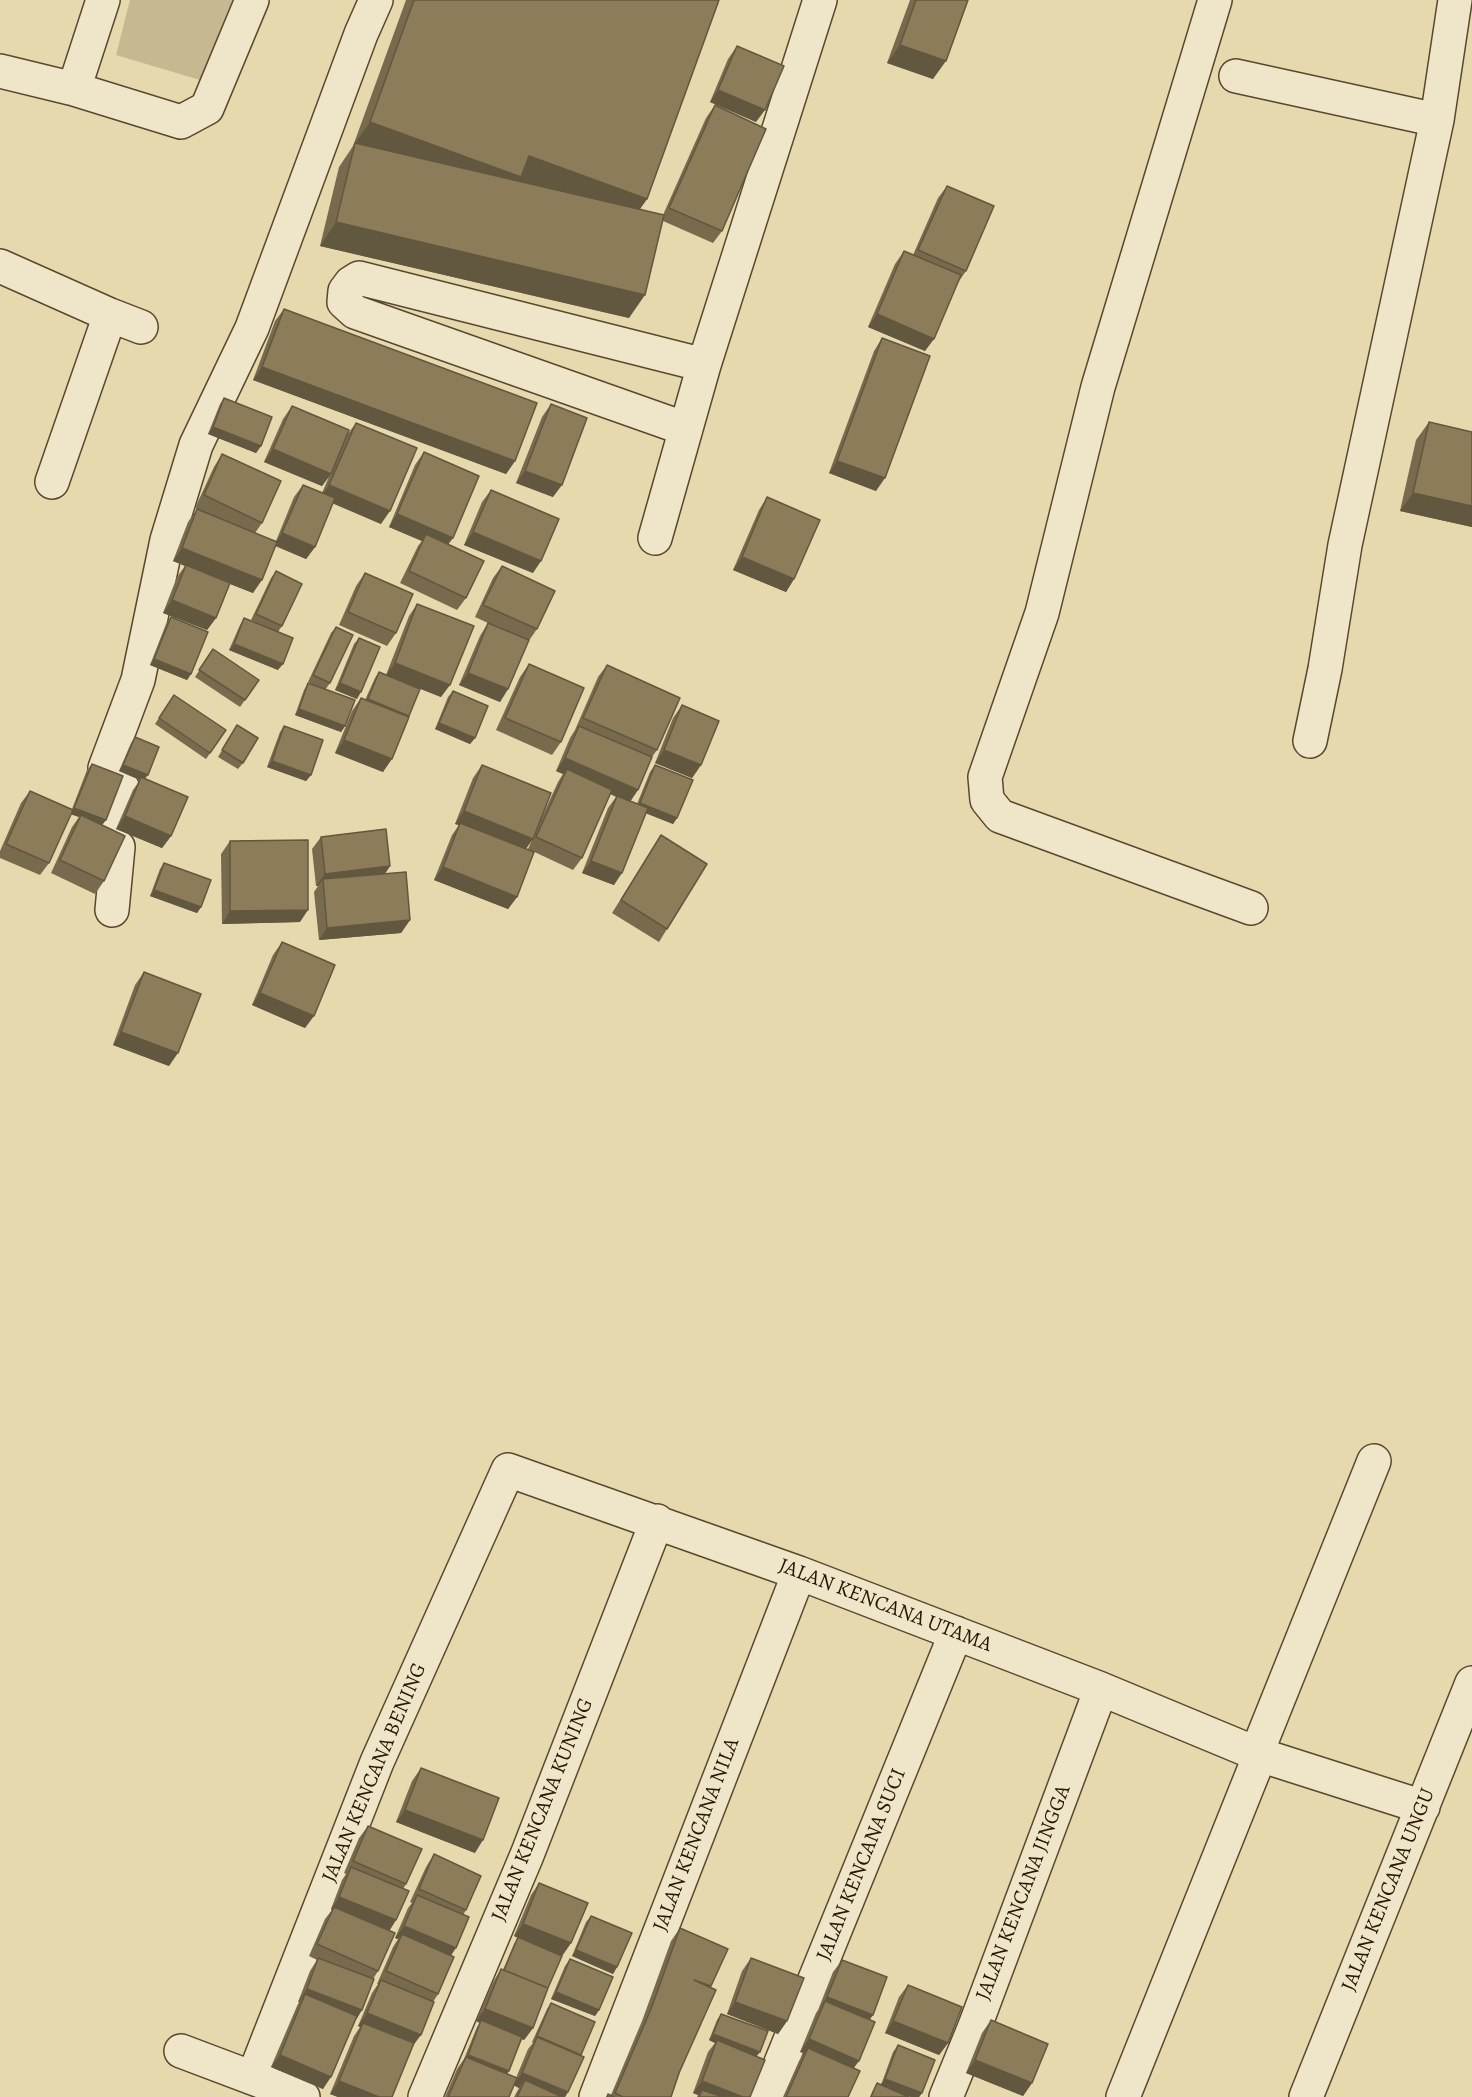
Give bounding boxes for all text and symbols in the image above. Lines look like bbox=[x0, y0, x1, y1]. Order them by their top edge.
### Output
street label: JALAN KENCANA UTAMA bbox=[775, 1554, 995, 1658]
street label: JALAN KENCANA BENING bbox=[317, 1660, 433, 1886]
street label: JALAN KENCANA KUNING bbox=[487, 1695, 599, 1925]
street label: JALAN KENCANA NILA bbox=[648, 1735, 746, 1935]
street label: JALAN KENCANA SUCI bbox=[812, 1765, 912, 1965]
street label: JALAN KENCANA JINGGA bbox=[971, 1782, 1077, 2004]
street label: JALAN KENCANA UNGU bbox=[1337, 1785, 1441, 1995]

